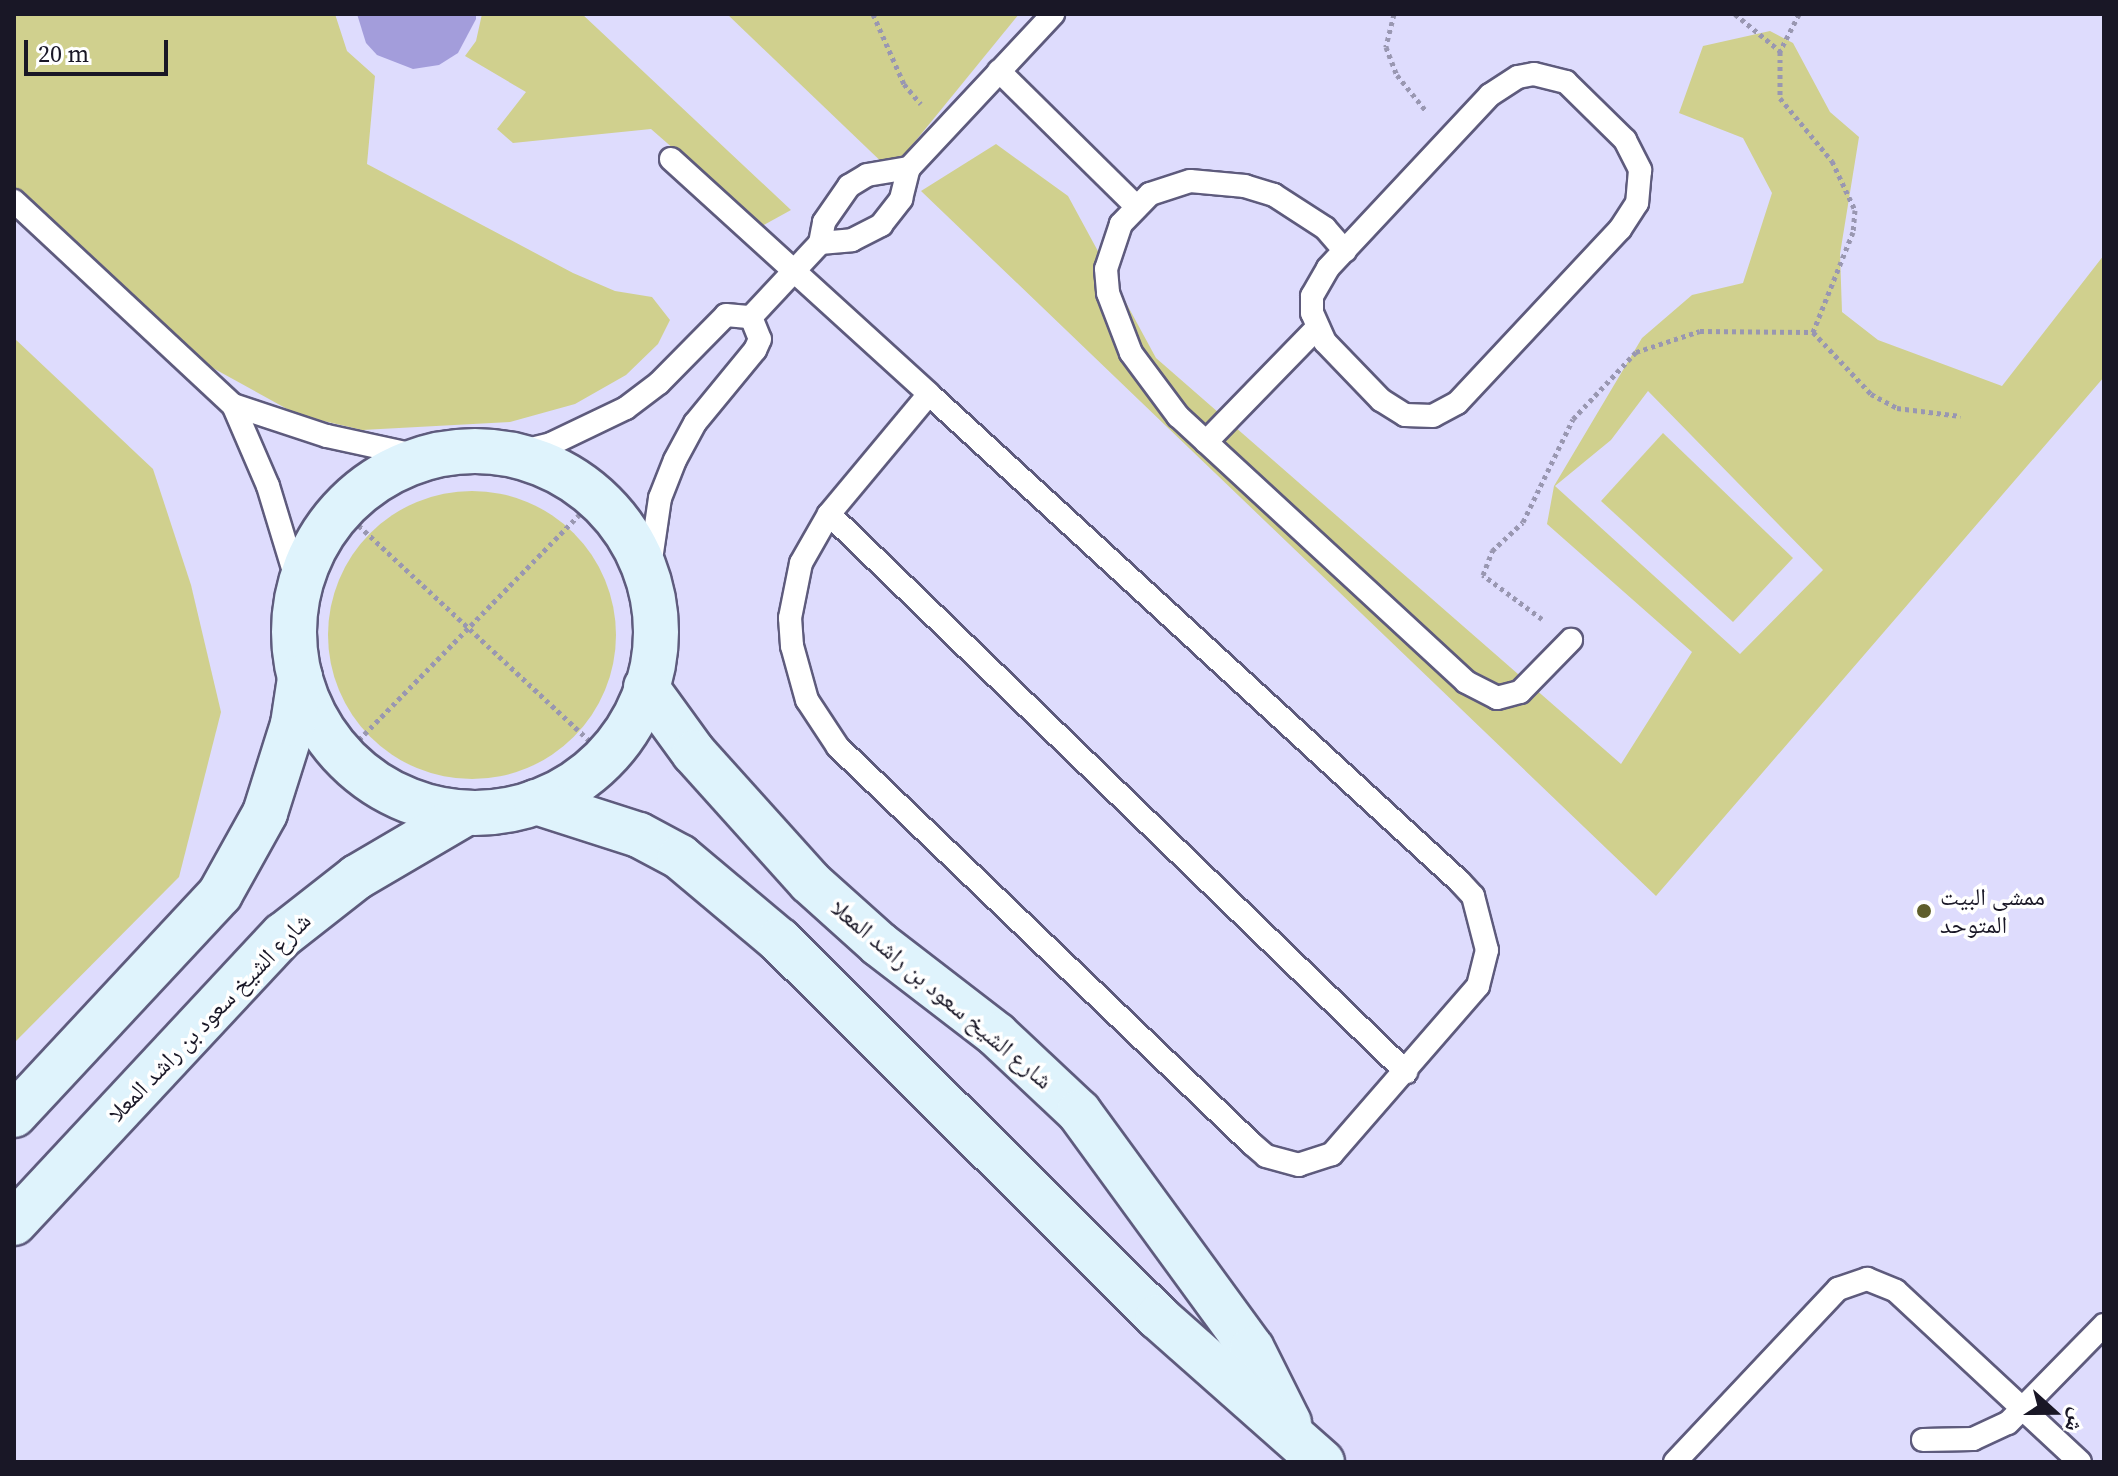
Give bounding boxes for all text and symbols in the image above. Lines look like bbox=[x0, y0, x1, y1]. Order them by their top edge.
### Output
scale bar bbox=[28, 24, 172, 74]
text: 20 m bbox=[38, 37, 89, 70]
place label: ممشى البيت المتوحد bbox=[1940, 883, 2045, 939]
street label: شارع الشيخ سعود بن راشد المعلا bbox=[826, 893, 1058, 1095]
marker: ممشى البيت المتوحد bbox=[1915, 902, 1933, 920]
street label: شارع الشيخ سعود بن راشد المعلا bbox=[101, 906, 317, 1128]
north arrow bbox=[2014, 1372, 2094, 1452]
text: ش bbox=[2058, 1404, 2095, 1437]

